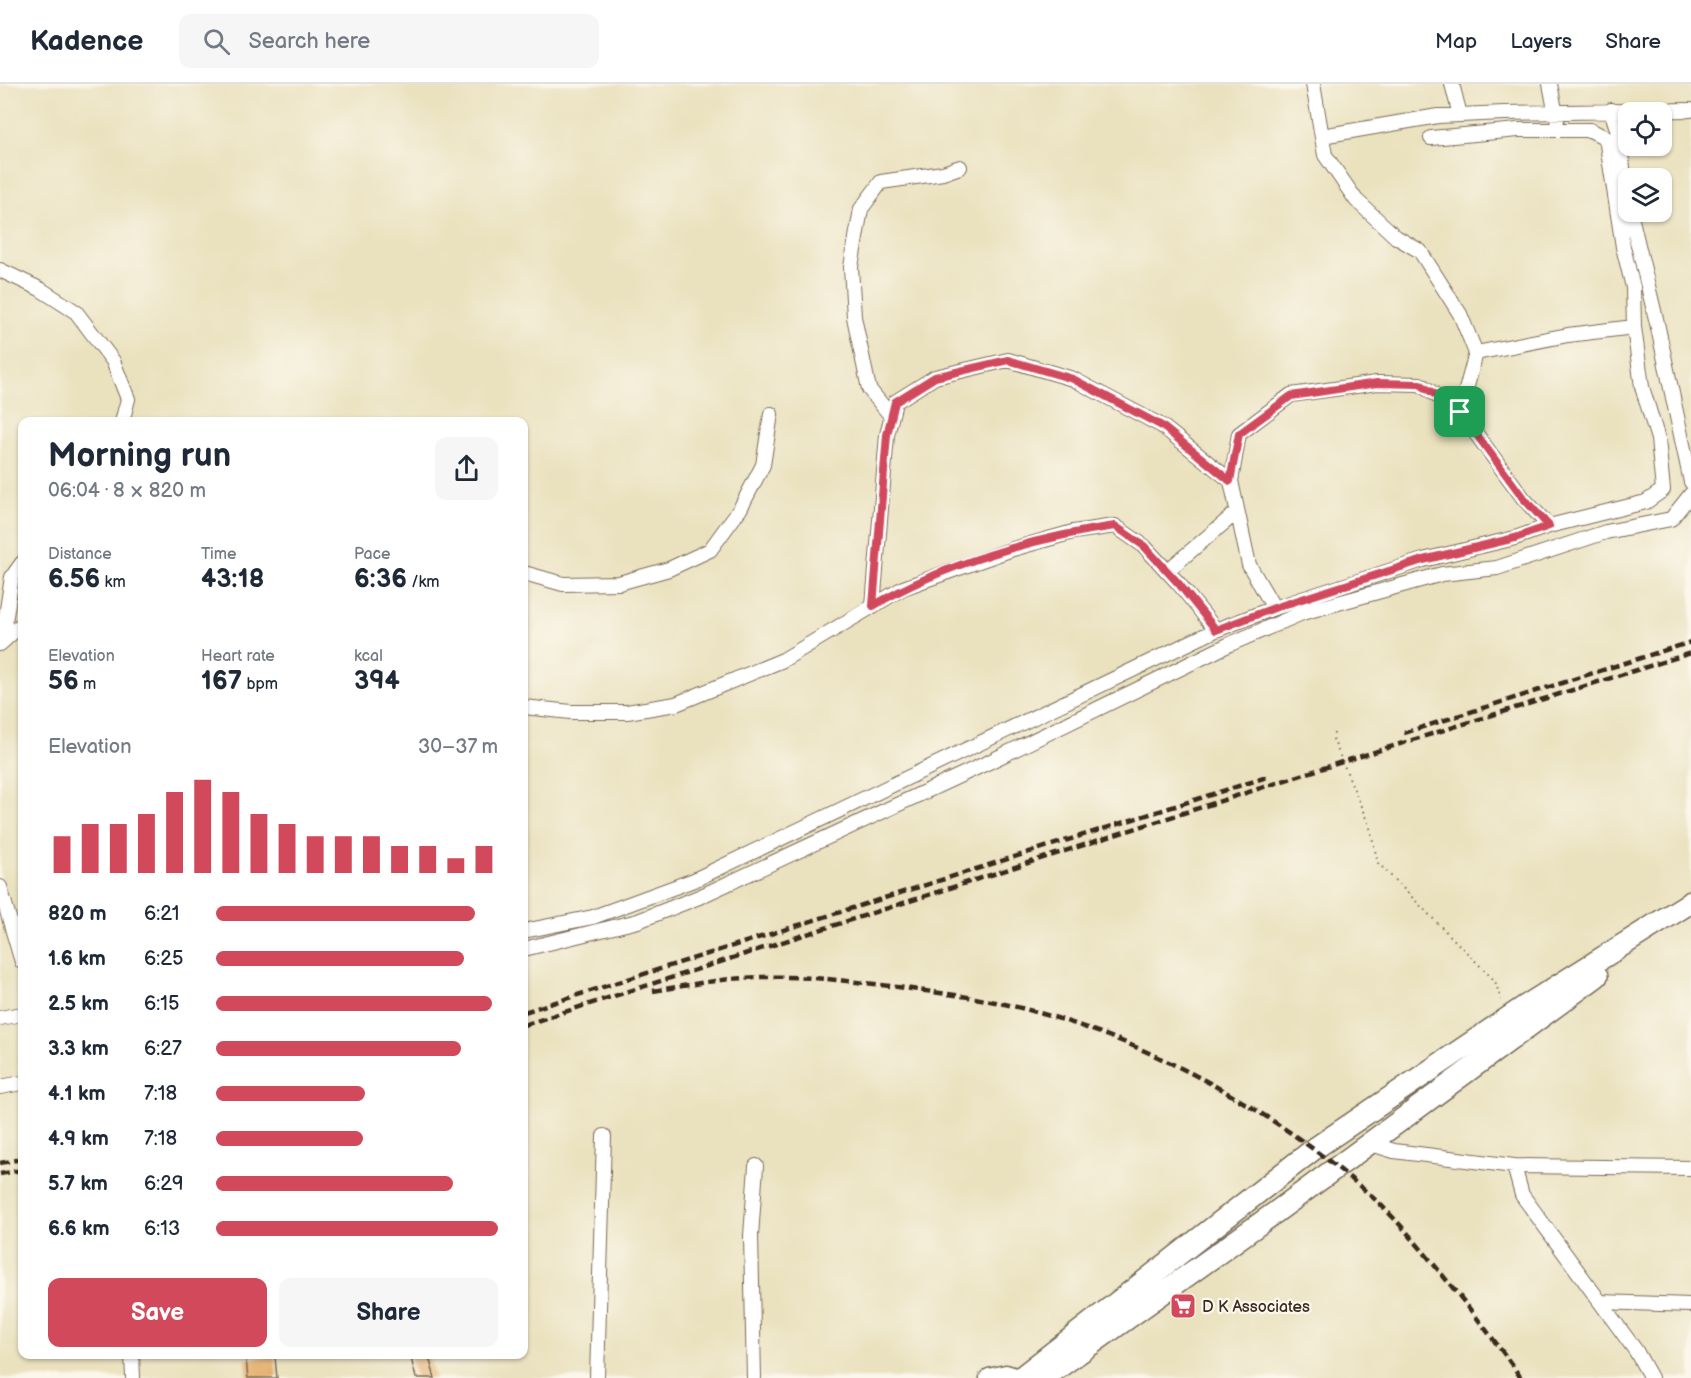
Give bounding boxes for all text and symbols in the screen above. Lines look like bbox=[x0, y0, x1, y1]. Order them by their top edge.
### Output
search box bbox=[179, 14, 599, 68]
text: Kadence bbox=[30, 25, 143, 58]
icon: search bbox=[200, 25, 233, 58]
text: Search here bbox=[248, 28, 370, 55]
text: Map bbox=[1435, 29, 1477, 54]
text: Layers bbox=[1510, 29, 1572, 54]
text: Share bbox=[1605, 29, 1661, 54]
map controls bbox=[1618, 102, 1672, 222]
button: locate bbox=[1618, 102, 1672, 156]
button: layers bbox=[1618, 168, 1672, 222]
pin bbox=[1434, 386, 1485, 437]
icon: arrive bbox=[1443, 395, 1476, 428]
text: Morning run bbox=[48, 436, 231, 476]
button: share bbox=[435, 437, 498, 500]
text: 06:04 · 8 × 820 m bbox=[48, 479, 206, 503]
text: Distance bbox=[48, 545, 112, 564]
text: Time bbox=[201, 545, 236, 564]
text: Pace bbox=[354, 545, 390, 564]
text: 6.56 bbox=[48, 564, 100, 595]
text: 43:18 bbox=[201, 564, 264, 595]
text: 6:36 bbox=[354, 564, 407, 595]
text: km bbox=[100, 573, 126, 592]
text: /km bbox=[407, 573, 440, 592]
text: Elevation bbox=[48, 647, 115, 666]
text: Heart rate bbox=[201, 647, 275, 666]
text: kcal bbox=[354, 647, 383, 666]
text: 56 bbox=[48, 666, 79, 697]
text: 167 bbox=[201, 666, 242, 697]
text: 394 bbox=[354, 666, 400, 697]
text: m bbox=[79, 675, 96, 694]
text: bpm bbox=[242, 675, 278, 694]
text: Elevation bbox=[48, 735, 131, 759]
text: 30–37 m bbox=[418, 735, 498, 759]
text: 820 m bbox=[48, 902, 107, 926]
text: 6:21 bbox=[144, 902, 180, 926]
text: 1.6 km bbox=[48, 947, 106, 971]
text: 6:25 bbox=[144, 947, 184, 971]
text: 2.5 km bbox=[48, 992, 109, 1016]
text: 6:15 bbox=[144, 992, 179, 1016]
text: 3.3 km bbox=[48, 1037, 109, 1061]
text: 6:27 bbox=[144, 1037, 182, 1061]
text: 4.1 km bbox=[48, 1082, 106, 1106]
text: 7:18 bbox=[144, 1082, 177, 1106]
text: 4.9 km bbox=[48, 1127, 109, 1151]
text: 7:18 bbox=[144, 1127, 177, 1151]
text: 5.7 km bbox=[48, 1172, 108, 1196]
text: 6:29 bbox=[144, 1172, 184, 1196]
text: 6.6 km bbox=[48, 1217, 110, 1241]
text: 6:13 bbox=[144, 1217, 180, 1241]
button: Save bbox=[48, 1278, 267, 1347]
button: Share bbox=[279, 1278, 498, 1347]
supermarket icon: D K Associates bbox=[1168, 1291, 1198, 1321]
place label: D K Associates bbox=[1202, 1298, 1310, 1317]

